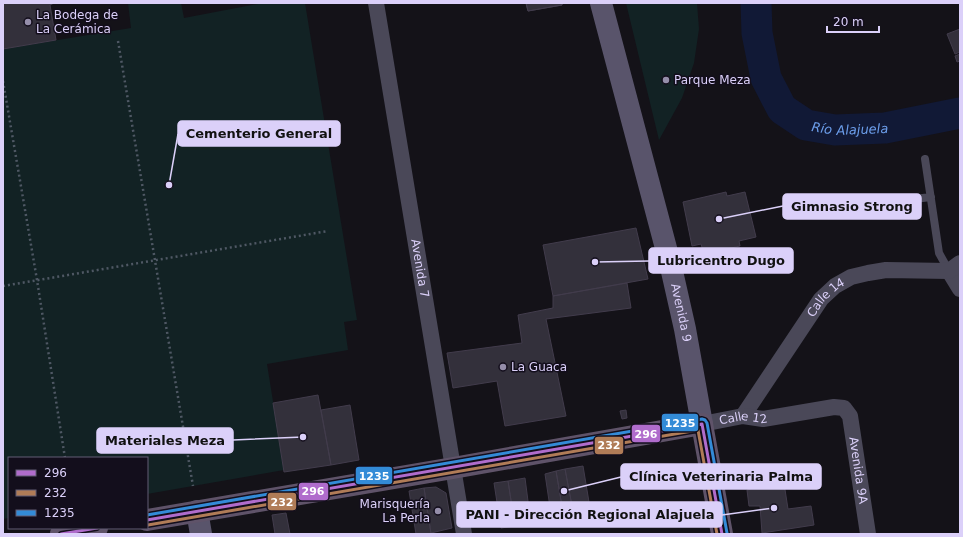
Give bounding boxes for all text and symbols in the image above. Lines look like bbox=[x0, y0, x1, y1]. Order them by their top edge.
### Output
place label: La Bodega de La Cerámica bbox=[36, 8, 118, 36]
scale bar bbox=[827, 8, 879, 34]
text: 20 m bbox=[833, 15, 864, 29]
marker: La Bodega de La Cerámica bbox=[23, 17, 33, 27]
place label: Parque Meza bbox=[674, 73, 751, 87]
marker: Parque Meza bbox=[661, 75, 671, 85]
water label: Río Alajuela bbox=[811, 119, 889, 138]
callout: Cementerio General bbox=[178, 121, 340, 146]
text: Cementerio General bbox=[186, 126, 332, 141]
callout: Gimnasio Strong bbox=[783, 194, 921, 219]
text: Gimnasio Strong bbox=[791, 199, 913, 214]
street label: Avenida 7 bbox=[408, 238, 432, 299]
callout: Lubricentro Dugo bbox=[649, 248, 793, 273]
text: Lubricentro Dugo bbox=[657, 253, 785, 268]
street label: Calle 14 bbox=[804, 275, 847, 320]
street label: Avenida 9 bbox=[668, 282, 694, 343]
place label: La Guaca bbox=[511, 360, 567, 374]
marker: La Guaca bbox=[498, 362, 508, 372]
street label: Calle 12 bbox=[718, 409, 769, 428]
line badge: 1235 bbox=[661, 413, 699, 432]
text: 1235 bbox=[665, 417, 695, 430]
line badge: 296 bbox=[631, 424, 661, 443]
callout: Materiales Meza bbox=[97, 428, 233, 453]
text: 296 bbox=[635, 428, 658, 441]
text: Materiales Meza bbox=[105, 433, 225, 448]
line badge: 232 bbox=[594, 436, 624, 455]
street label: Avenida 9A bbox=[846, 436, 870, 506]
text: 232 bbox=[598, 439, 620, 452]
legend bbox=[8, 457, 148, 529]
callout: Clínica Veterinaria Palma bbox=[621, 464, 821, 489]
text: 296 bbox=[44, 466, 67, 480]
line badge: 1235 bbox=[355, 466, 393, 485]
text: Clínica Veterinaria Palma bbox=[629, 469, 813, 484]
text: 1235 bbox=[359, 470, 389, 483]
line badge: 296 bbox=[298, 482, 329, 501]
text: 296 bbox=[302, 485, 325, 498]
text: 232 bbox=[44, 486, 67, 500]
line badge: 232 bbox=[267, 492, 297, 511]
text: 232 bbox=[271, 496, 293, 509]
place label: Marisquería La Perla bbox=[360, 497, 430, 525]
callout: PANI - Dirección Regional Alajuela bbox=[457, 502, 722, 527]
text: 1235 bbox=[44, 506, 75, 520]
marker: Marisquería La Perla bbox=[433, 506, 443, 516]
text: PANI - Dirección Regional Alajuela bbox=[465, 507, 715, 522]

